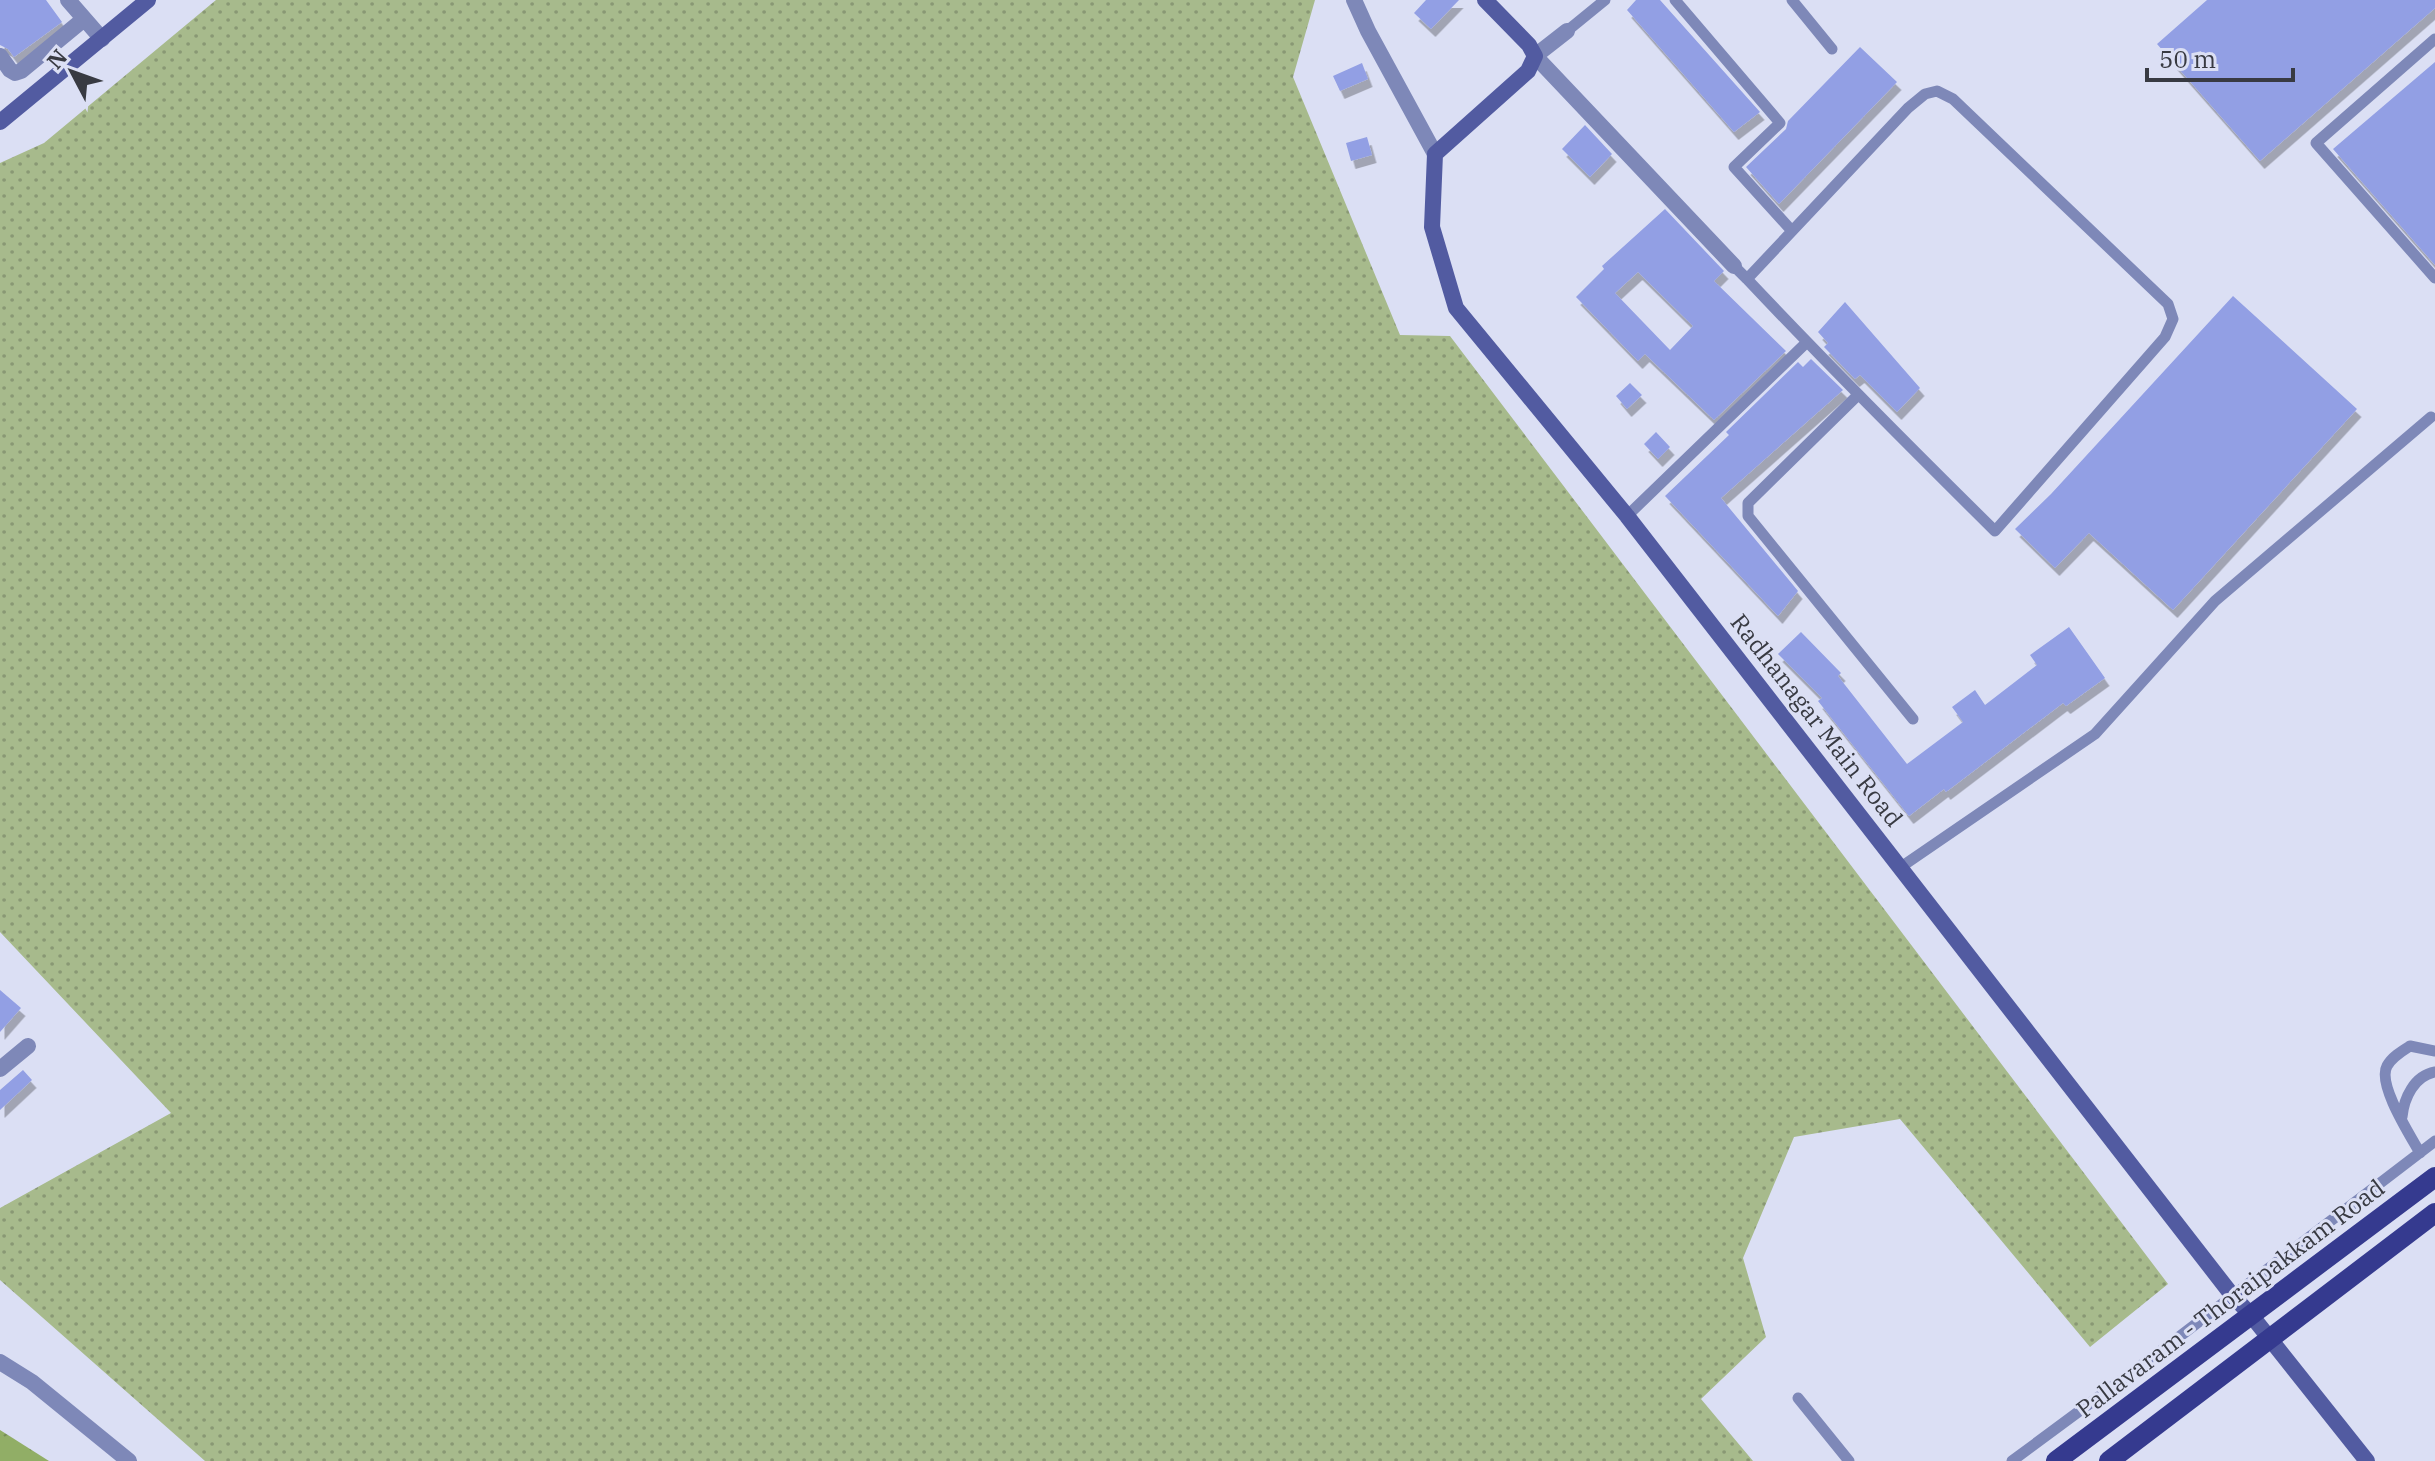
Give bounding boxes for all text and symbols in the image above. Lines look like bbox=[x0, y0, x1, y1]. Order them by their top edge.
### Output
north arrow bbox=[32, 32, 112, 112]
scale bar bbox=[2147, 32, 2293, 82]
text: N bbox=[40, 42, 73, 75]
text: 50 m bbox=[2159, 43, 2216, 75]
street label: Radhanagar Main Road bbox=[1724, 607, 1910, 833]
street label: Pallavaram - Thoraipakkam Road bbox=[2069, 1171, 2391, 1425]

